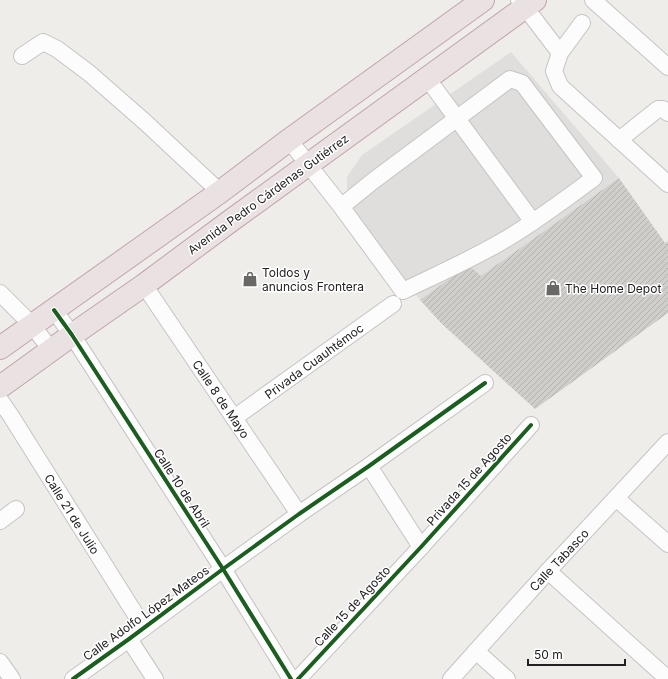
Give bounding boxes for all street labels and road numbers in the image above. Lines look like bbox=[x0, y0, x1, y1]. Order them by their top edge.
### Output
street label: Avenida Pedro Cárdenas Gutiérrez bbox=[185, 131, 351, 257]
street label: Privada Cuauhtémoc bbox=[262, 320, 366, 402]
street label: Calle 8 de Mayo bbox=[189, 357, 253, 441]
street label: Privada 15 de Agosto bbox=[423, 430, 515, 528]
street label: Calle 10 de Abril bbox=[151, 446, 213, 530]
street label: Calle 21 de Julio bbox=[41, 471, 103, 557]
street label: Calle Tabasco bbox=[526, 526, 592, 594]
street label: Calle Adolfo López Mateos bbox=[80, 562, 212, 664]
street label: Calle 15 de Agosto bbox=[311, 562, 393, 650]

